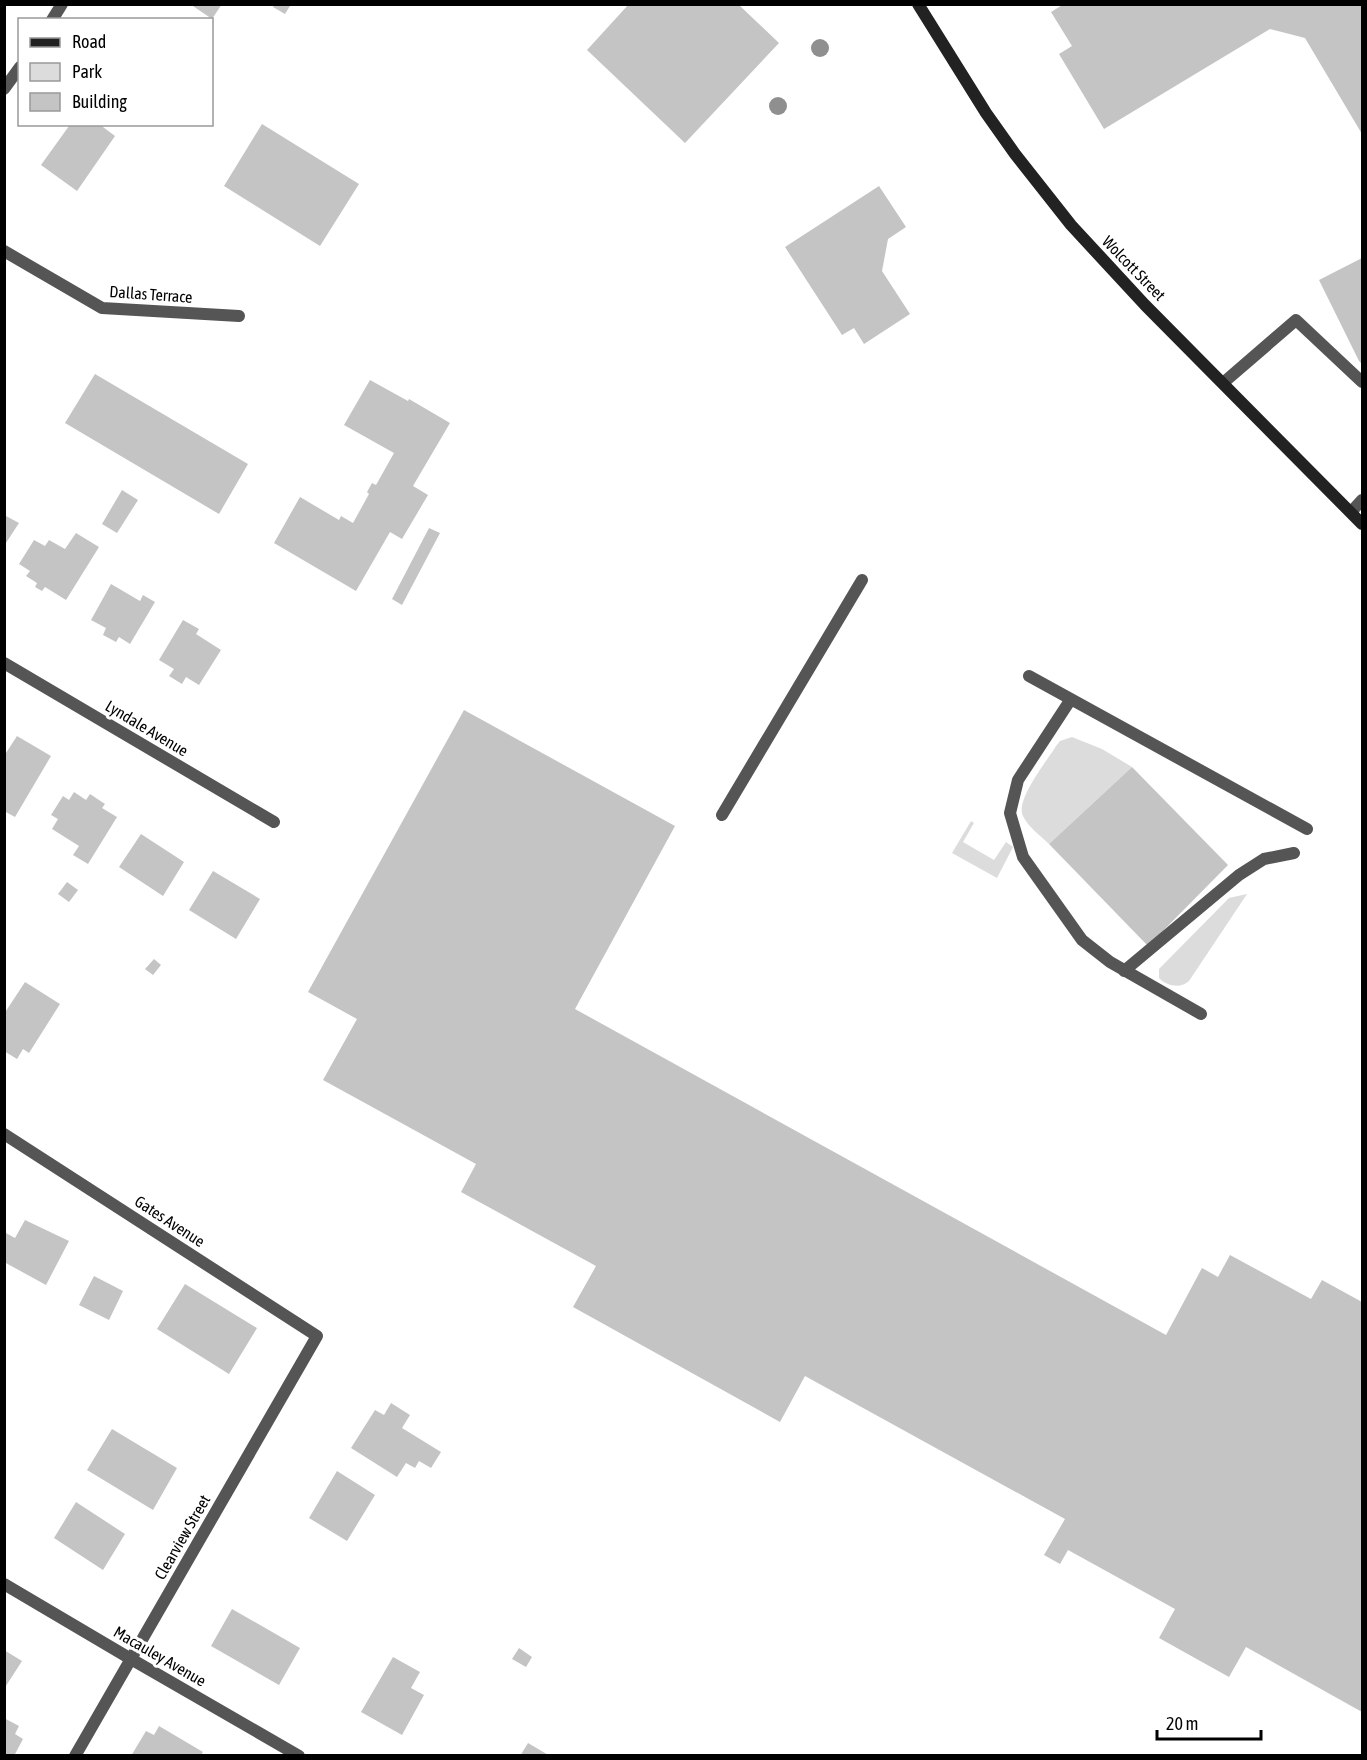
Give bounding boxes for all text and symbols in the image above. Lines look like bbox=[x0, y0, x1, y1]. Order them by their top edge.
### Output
legend bbox=[18, 18, 213, 126]
text: Road bbox=[72, 31, 106, 52]
text: Park bbox=[72, 61, 102, 82]
text: Building bbox=[72, 91, 127, 112]
street label: Wolcott Street bbox=[1099, 232, 1169, 304]
street label: Dallas Terrace bbox=[109, 282, 193, 306]
street label: Lyndale Avenue bbox=[102, 696, 191, 761]
street label: Gates Avenue bbox=[132, 1192, 208, 1250]
street label: Clearview Street bbox=[150, 1491, 214, 1583]
street label: Macauley Avenue bbox=[110, 1622, 209, 1691]
scale bar bbox=[1157, 1703, 1260, 1741]
text: 20 m bbox=[1166, 1713, 1198, 1734]

